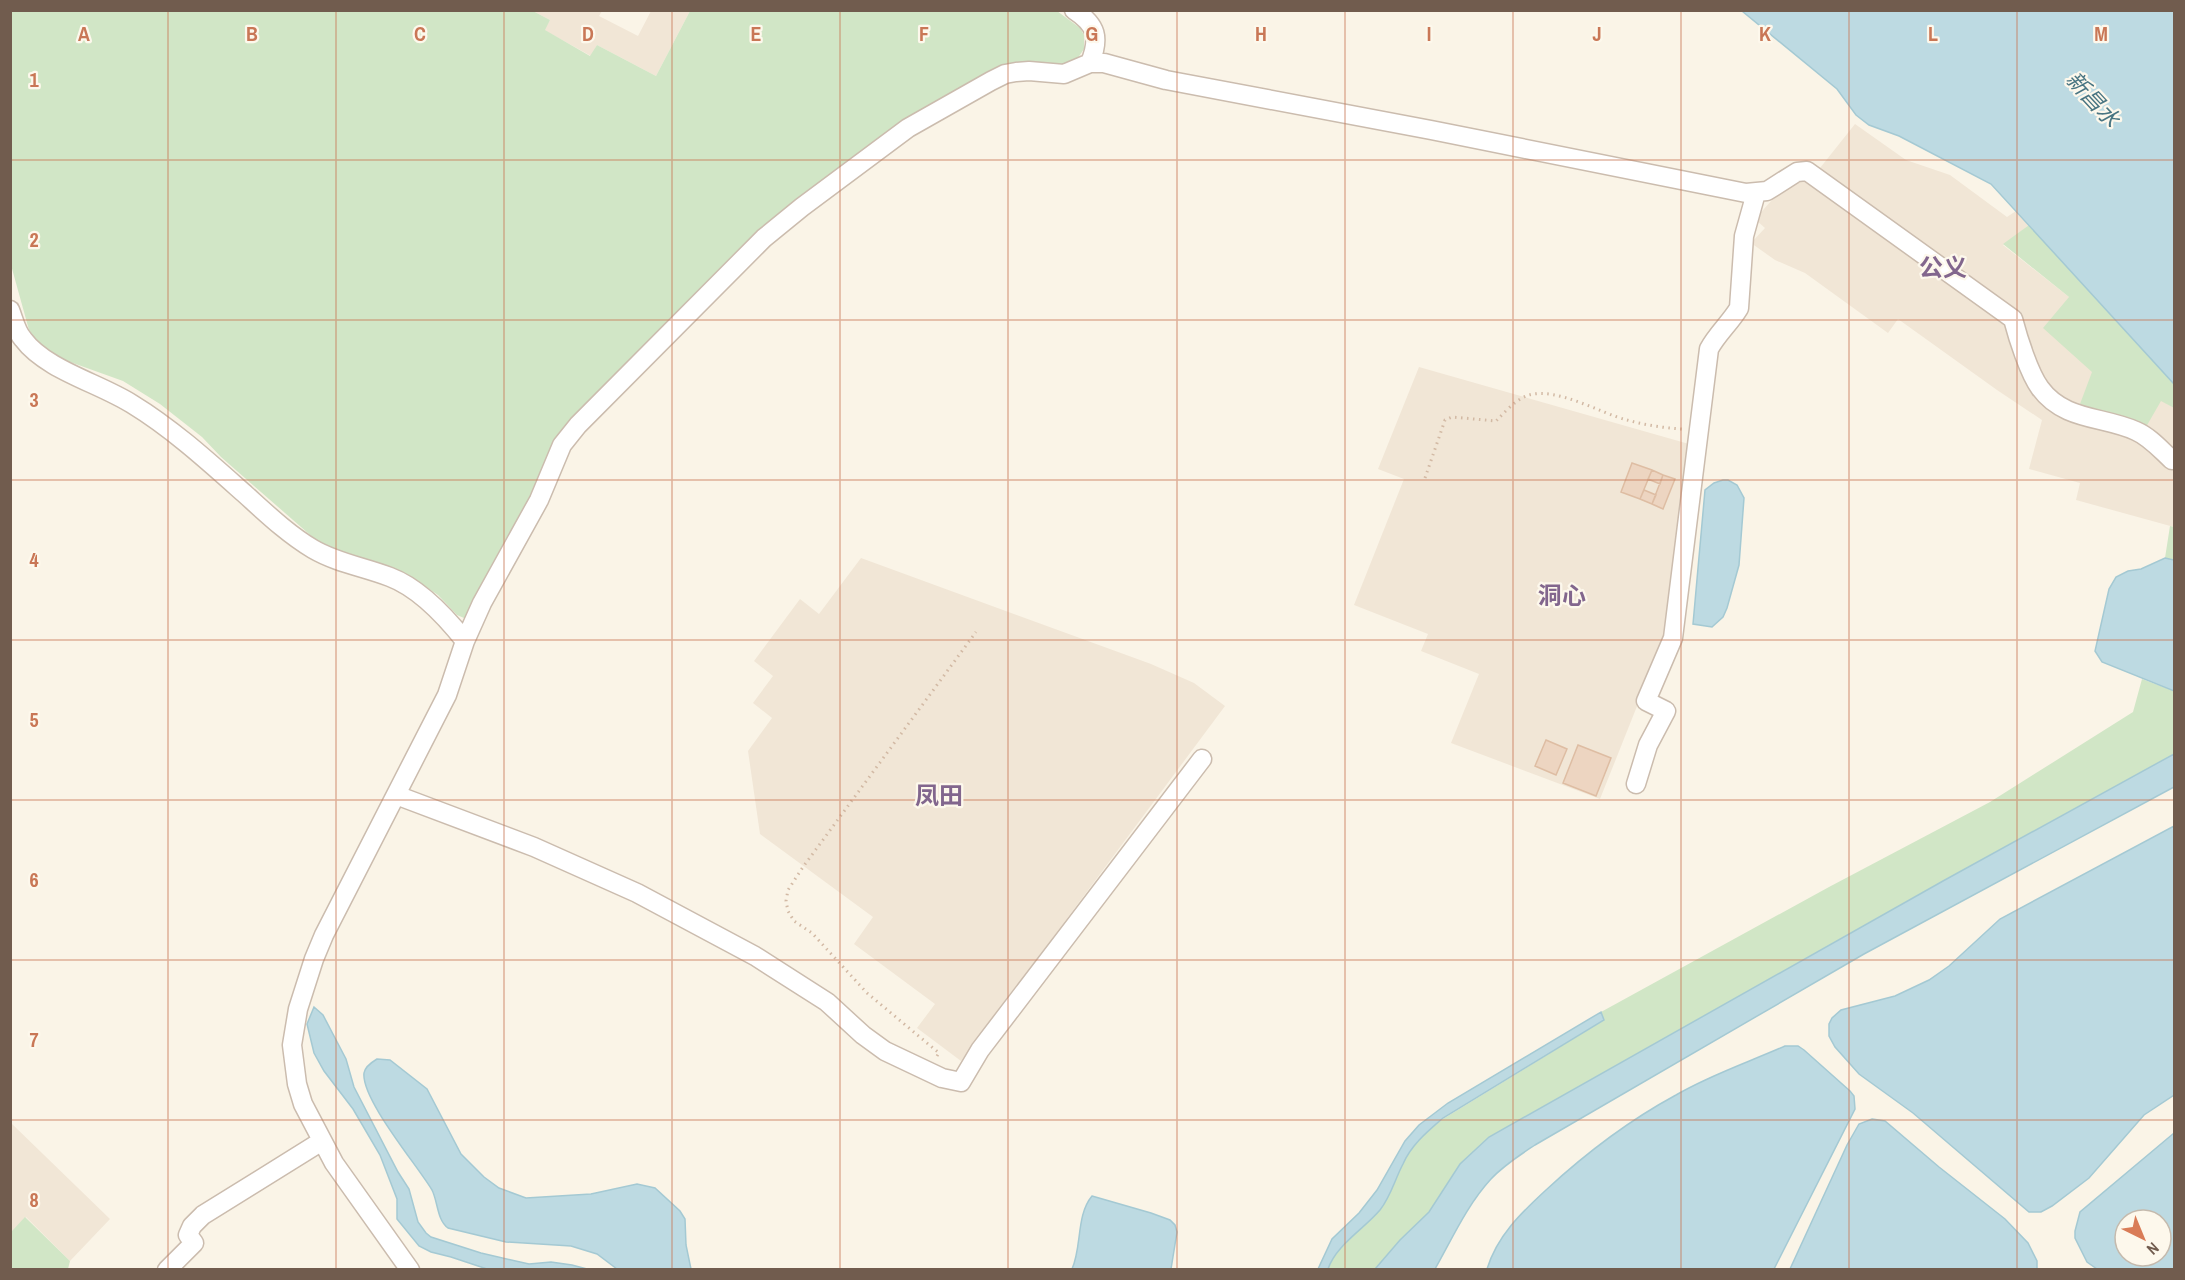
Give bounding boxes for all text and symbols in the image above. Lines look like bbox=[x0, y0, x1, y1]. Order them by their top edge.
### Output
text: A bbox=[78, 20, 90, 47]
text: B bbox=[246, 20, 258, 47]
text: C bbox=[414, 20, 426, 47]
text: D bbox=[582, 20, 594, 47]
text: E bbox=[751, 20, 762, 47]
text: F bbox=[919, 20, 929, 47]
text: G bbox=[1086, 20, 1098, 47]
text: H bbox=[1255, 20, 1267, 47]
text: I bbox=[1427, 20, 1431, 47]
text: J bbox=[1592, 20, 1602, 47]
text: K bbox=[1759, 20, 1771, 47]
text: L bbox=[1928, 20, 1938, 47]
text: M bbox=[2094, 20, 2108, 47]
water label: 新昌水 bbox=[2060, 65, 2127, 134]
text: 1 bbox=[29, 66, 39, 93]
text: 2 bbox=[29, 226, 39, 253]
district label: 公义 bbox=[1919, 251, 1967, 283]
text: 3 bbox=[29, 386, 39, 413]
text: 4 bbox=[29, 546, 39, 573]
district label: 洞心 bbox=[1538, 579, 1586, 611]
text: 5 bbox=[29, 706, 39, 733]
district label: 凤田 bbox=[915, 779, 963, 811]
text: 6 bbox=[29, 866, 39, 893]
text: 7 bbox=[29, 1026, 39, 1053]
text: 8 bbox=[29, 1186, 39, 1213]
north arrow bbox=[2113, 1208, 2173, 1268]
text: N bbox=[2142, 1238, 2164, 1260]

